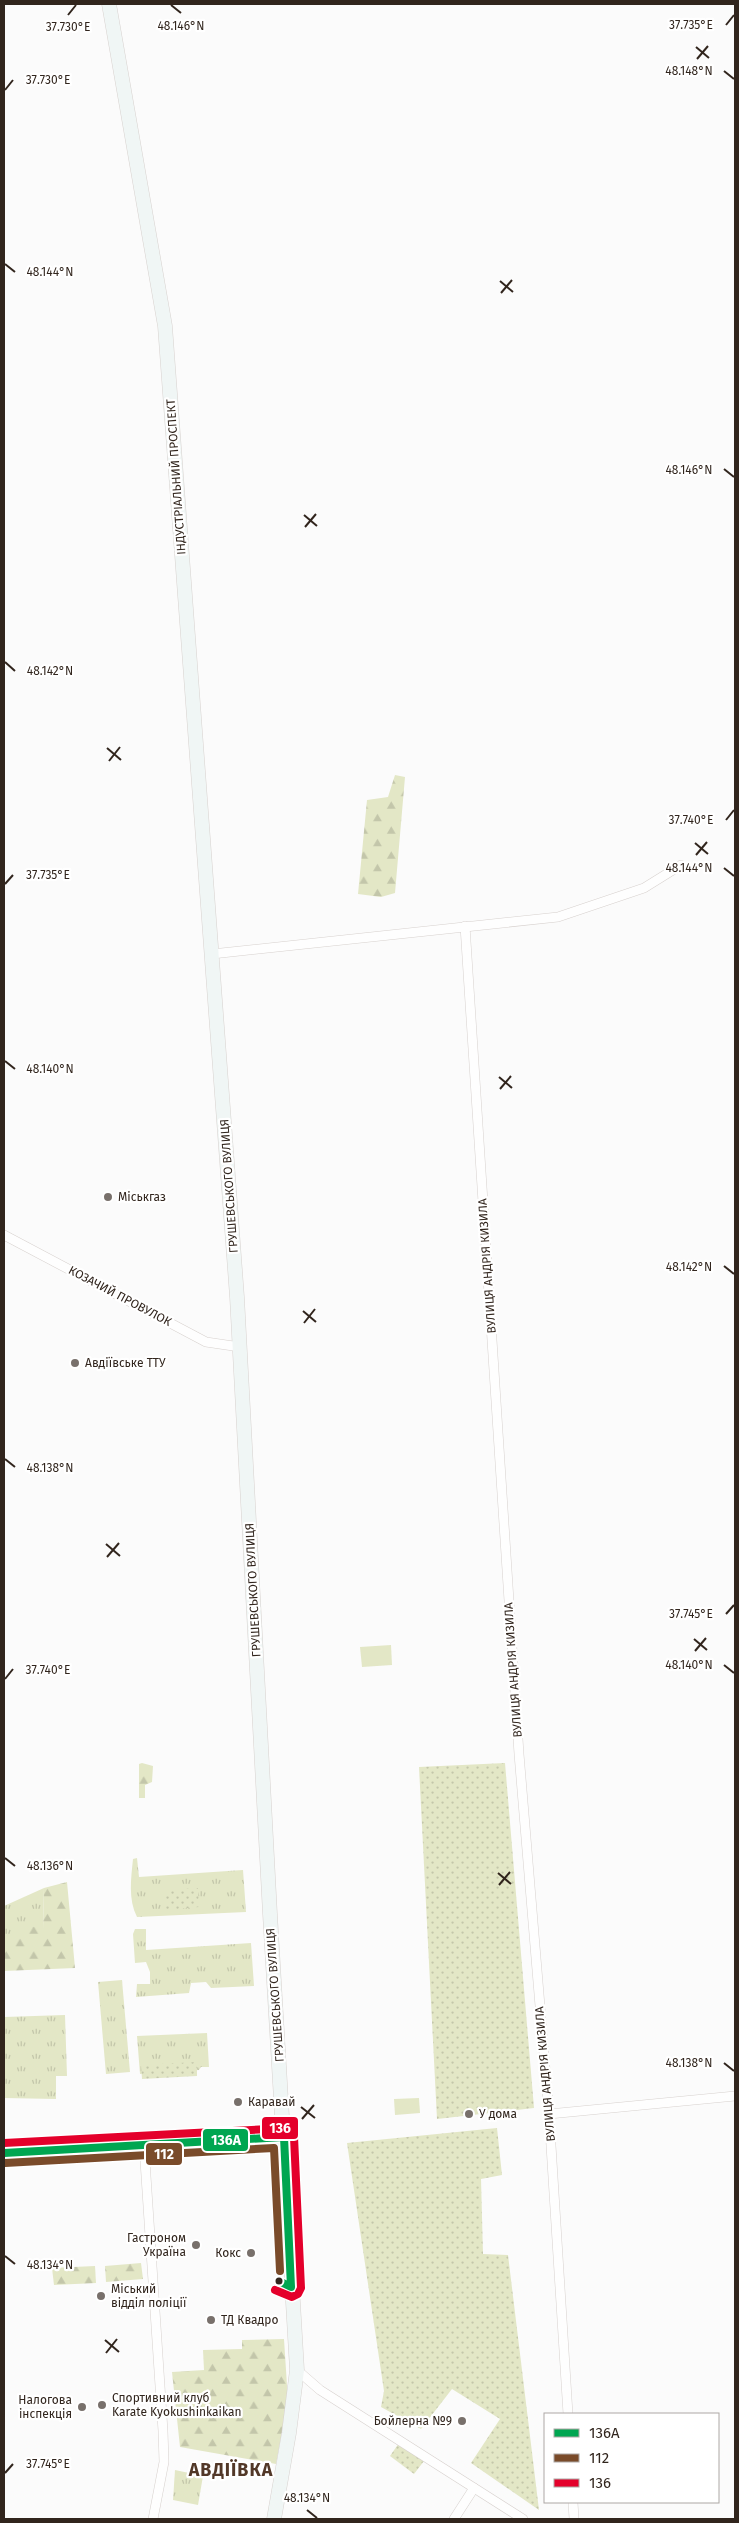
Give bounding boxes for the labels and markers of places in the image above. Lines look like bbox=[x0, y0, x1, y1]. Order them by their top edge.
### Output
place label: Міськгаз bbox=[118, 1190, 166, 1204]
marker: Міськгаз bbox=[102, 1191, 114, 1203]
place label: Авдіївське ТТУ bbox=[85, 1356, 166, 1370]
marker: Авдіївське ТТУ bbox=[69, 1357, 81, 1369]
place label: Каравай bbox=[248, 2095, 295, 2109]
marker: Каравай bbox=[232, 2096, 244, 2108]
place label: У дома bbox=[479, 2107, 517, 2121]
marker: У дома bbox=[463, 2108, 475, 2120]
place label: Гастроном Україна bbox=[127, 2231, 186, 2259]
marker: Гастроном Україна bbox=[190, 2239, 202, 2251]
place label: Кокс bbox=[215, 2246, 241, 2260]
marker: Кокс bbox=[245, 2247, 257, 2259]
unlabelled marker bbox=[274, 2276, 284, 2286]
place label: Міський відділ поліції bbox=[111, 2282, 187, 2310]
marker: Міський відділ поліції bbox=[95, 2290, 107, 2302]
place label: ТД Квадро bbox=[221, 2313, 278, 2327]
marker: ТД Квадро bbox=[205, 2314, 217, 2326]
place label: Спортивний клуб Karate Kyokushinkaikan bbox=[112, 2391, 241, 2419]
place label: Налогова інспекція bbox=[18, 2393, 72, 2421]
marker: Спортивний клуб Karate Kyokushinkaikan bbox=[96, 2399, 108, 2411]
marker: Налогова інспекція bbox=[76, 2401, 88, 2413]
place label: Бойлерна №9 bbox=[374, 2414, 452, 2428]
marker: Бойлерна №9 bbox=[456, 2415, 468, 2427]

